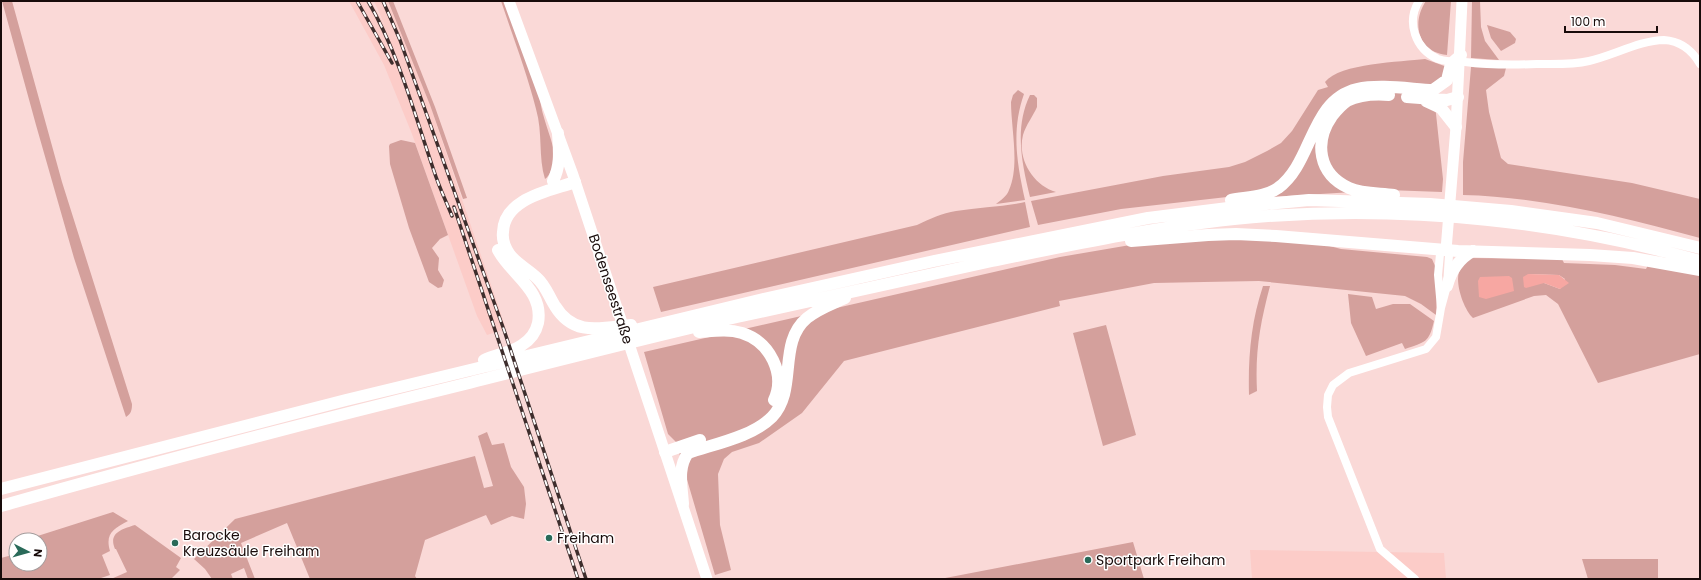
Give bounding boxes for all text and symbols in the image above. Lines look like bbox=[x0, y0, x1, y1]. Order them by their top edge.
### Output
scale bar bbox=[1565, 8, 1657, 34]
text: 100 m bbox=[1571, 13, 1605, 30]
street label: Bodenseestraße bbox=[584, 231, 638, 347]
place label: Barocke Kreuzsäule Freiham bbox=[183, 525, 319, 561]
place label: Freiham bbox=[557, 528, 614, 548]
north arrow bbox=[8, 532, 48, 572]
marker: Freiham bbox=[544, 533, 554, 543]
marker: Barocke Kreuzsäule Freiham bbox=[170, 538, 180, 548]
text: N bbox=[30, 548, 46, 558]
place label: Sportpark Freiham bbox=[1096, 550, 1225, 570]
marker: Sportpark Freiham bbox=[1083, 555, 1093, 565]

